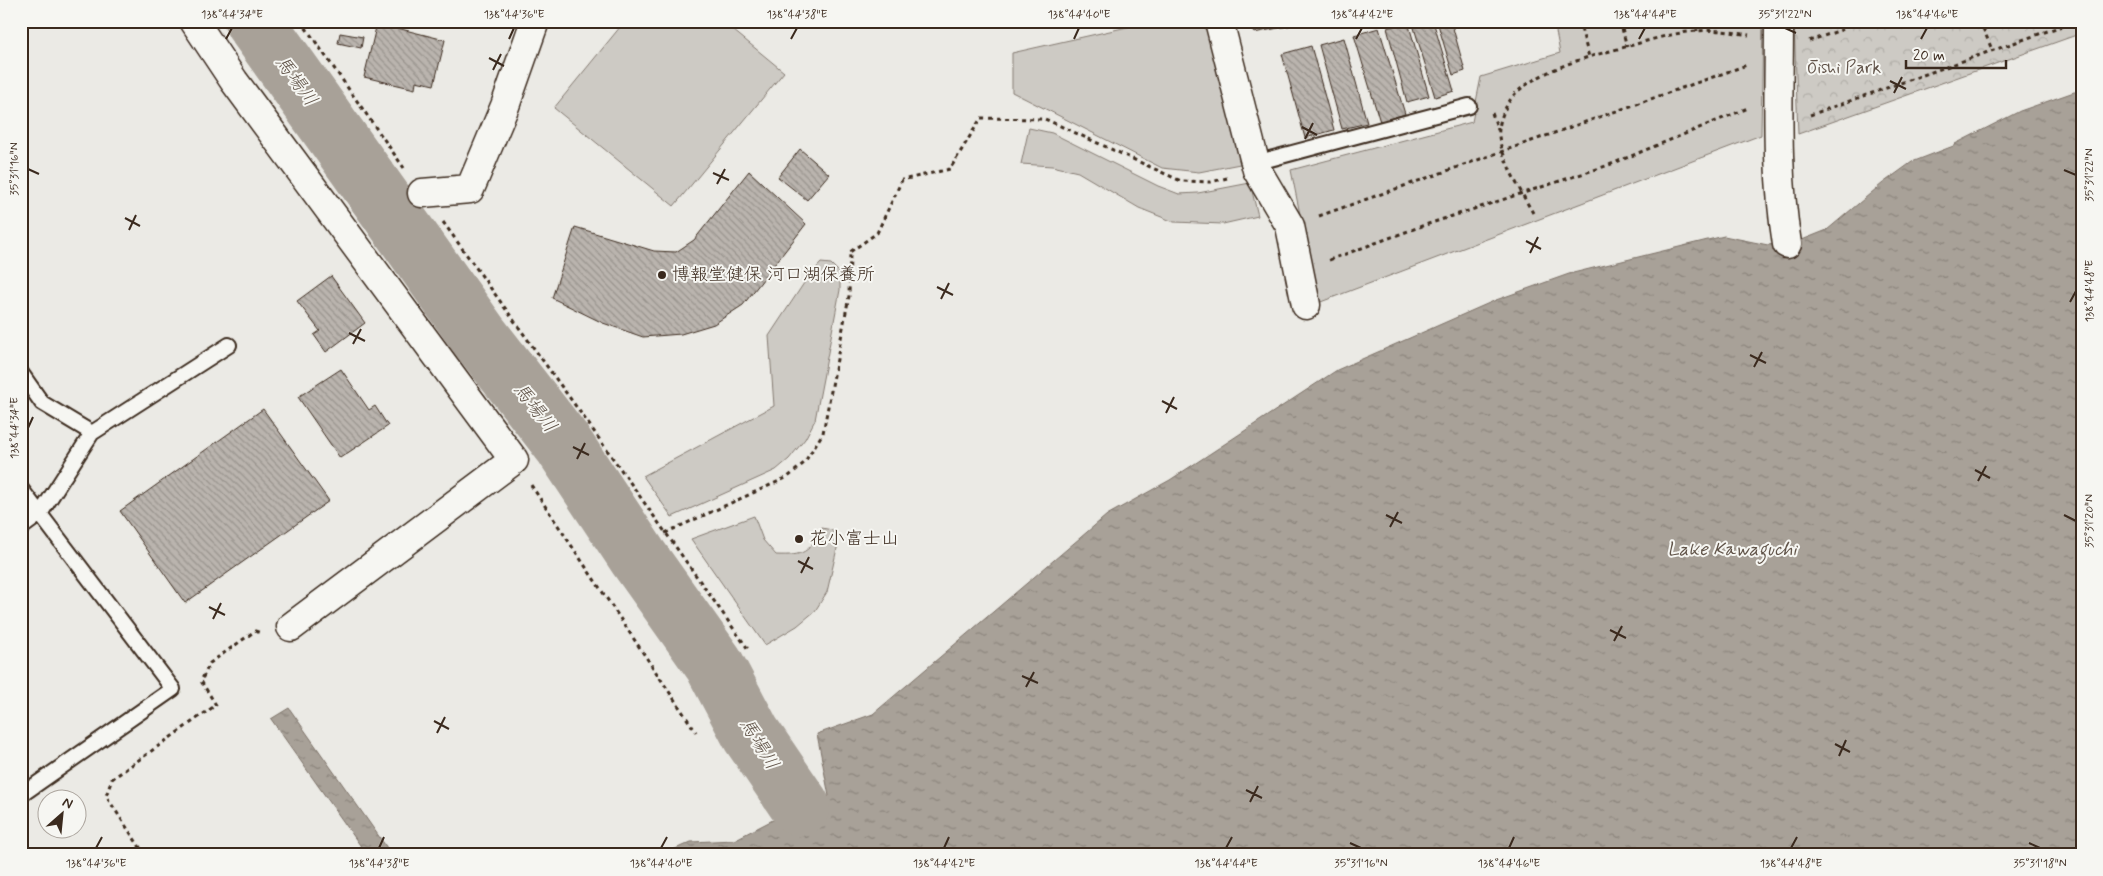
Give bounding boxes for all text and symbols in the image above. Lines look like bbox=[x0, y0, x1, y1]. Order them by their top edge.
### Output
text: 138°44'34"E bbox=[201, 7, 263, 23]
text: 138°44'36"E bbox=[483, 7, 545, 23]
text: 138°44'38"E bbox=[766, 7, 828, 23]
text: 138°44'40"E bbox=[1047, 7, 1111, 23]
text: 138°44'42"E bbox=[1331, 7, 1393, 23]
text: 138°44'44"E bbox=[1613, 7, 1677, 23]
text: 35°31'22"N bbox=[1758, 7, 1812, 23]
text: 138°44'46"E bbox=[1896, 7, 1958, 23]
scale bar bbox=[1906, 38, 2006, 70]
text: 20 m bbox=[1913, 46, 1945, 66]
water label: 馬場川 bbox=[269, 51, 323, 111]
park label: Ōishi Park bbox=[1807, 56, 1881, 80]
text: 35°31'16"N bbox=[7, 142, 23, 196]
text: 35°31'22"N bbox=[2082, 148, 2098, 202]
text: 138°44'48"E bbox=[2082, 260, 2098, 322]
place label: 博報堂健保 河口湖保養所 bbox=[672, 263, 875, 287]
marker: 博報堂健保 河口湖保養所 bbox=[656, 269, 668, 281]
water label: 馬場川 bbox=[508, 378, 562, 438]
text: 138°44'34"E bbox=[7, 397, 23, 459]
text: 35°31'20"N bbox=[2082, 494, 2098, 548]
place label: 花小富士山 bbox=[809, 527, 899, 551]
marker: 花小富士山 bbox=[793, 533, 805, 545]
water label: Lake Kawaguchi bbox=[1667, 537, 1799, 564]
water label: 馬場川 bbox=[733, 713, 785, 775]
north arrow bbox=[38, 788, 88, 838]
text: N bbox=[59, 793, 76, 813]
text: 138°44'36"E bbox=[65, 856, 127, 872]
text: 138°44'38"E bbox=[348, 856, 410, 872]
text: 138°44'40"E bbox=[629, 856, 693, 872]
text: 138°44'42"E bbox=[913, 856, 975, 872]
text: 138°44'44"E bbox=[1194, 856, 1258, 872]
text: 35°31'16"N bbox=[1334, 856, 1388, 872]
text: 138°44'46"E bbox=[1478, 856, 1540, 872]
text: 138°44'48"E bbox=[1760, 856, 1822, 872]
text: 35°31'18"N bbox=[2013, 856, 2067, 872]

